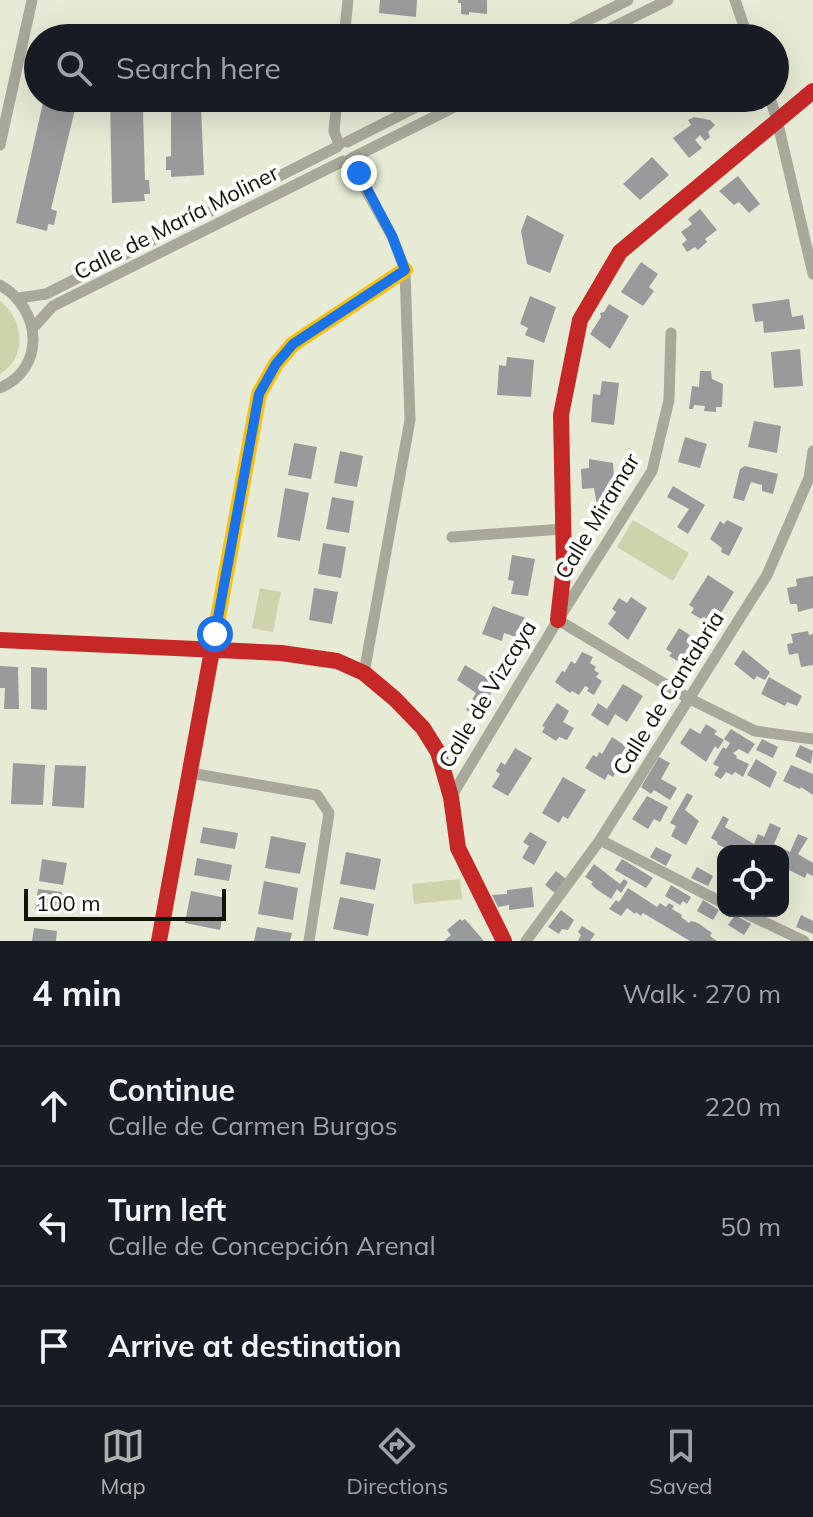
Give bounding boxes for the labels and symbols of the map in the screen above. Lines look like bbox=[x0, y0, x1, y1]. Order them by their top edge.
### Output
route end bbox=[341, 155, 377, 191]
street label: Calle de María Moliner bbox=[69, 158, 283, 286]
street label: Calle Miramar bbox=[548, 448, 646, 584]
street label: Calle de Cantabria bbox=[606, 606, 730, 780]
street label: Calle de Vizcaya bbox=[432, 615, 542, 773]
route start bbox=[197, 616, 233, 652]
scale bar bbox=[24, 885, 226, 921]

